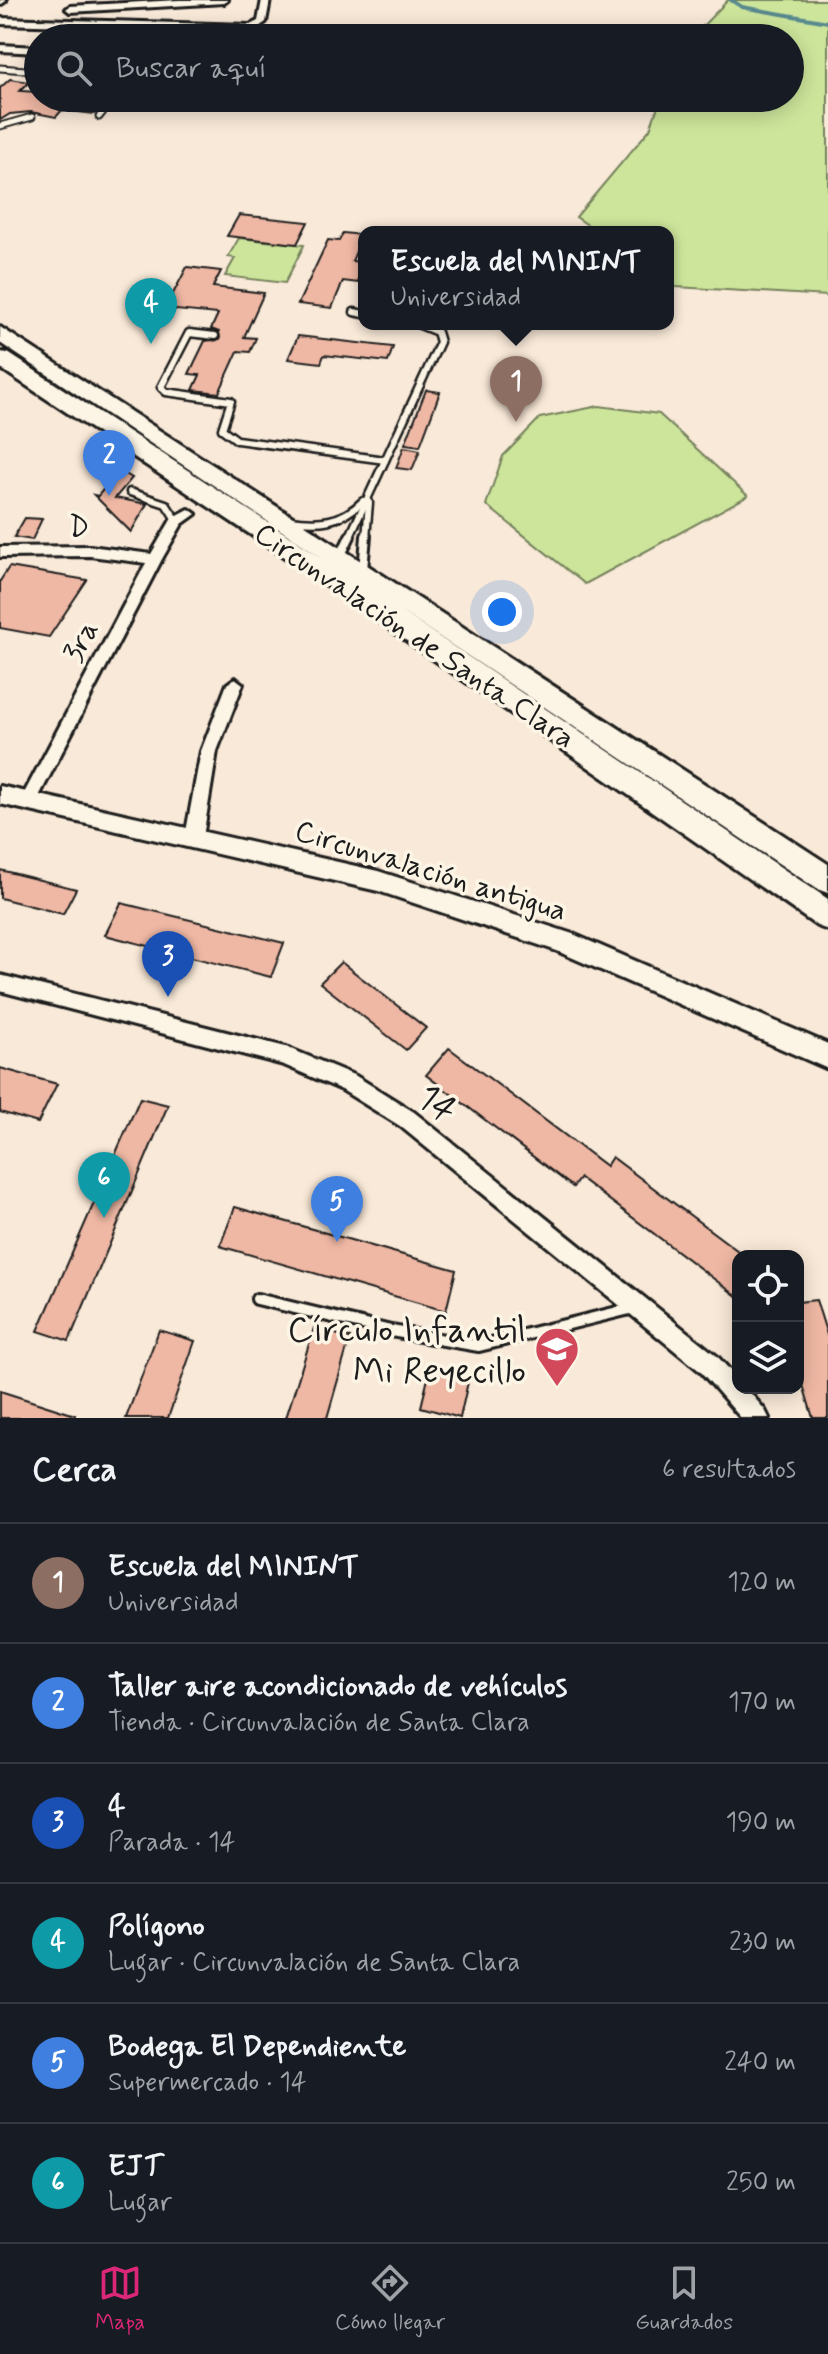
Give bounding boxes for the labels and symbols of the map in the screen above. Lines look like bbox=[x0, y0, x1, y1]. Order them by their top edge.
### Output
pin: 4 bbox=[125, 278, 177, 344]
pin: 1 bbox=[490, 356, 542, 422]
pin: 2 bbox=[83, 430, 135, 496]
street label: D bbox=[68, 508, 90, 547]
street label: Circunvalación de Santa Clara bbox=[246, 514, 582, 758]
your location bbox=[482, 592, 522, 632]
street label: 3ra bbox=[54, 614, 108, 669]
street label: Circunvalación antigua bbox=[290, 812, 571, 931]
pin: 3 bbox=[142, 931, 194, 997]
street label: 14 bbox=[407, 1075, 465, 1135]
pin: 6 bbox=[78, 1152, 130, 1218]
pin: 5 bbox=[311, 1176, 363, 1242]
place label: Círculo Infantil Mi Reyecillo bbox=[288, 1308, 526, 1396]
school or university icon: Círculo Infantil Mi Reyecillo bbox=[533, 1325, 581, 1388]

